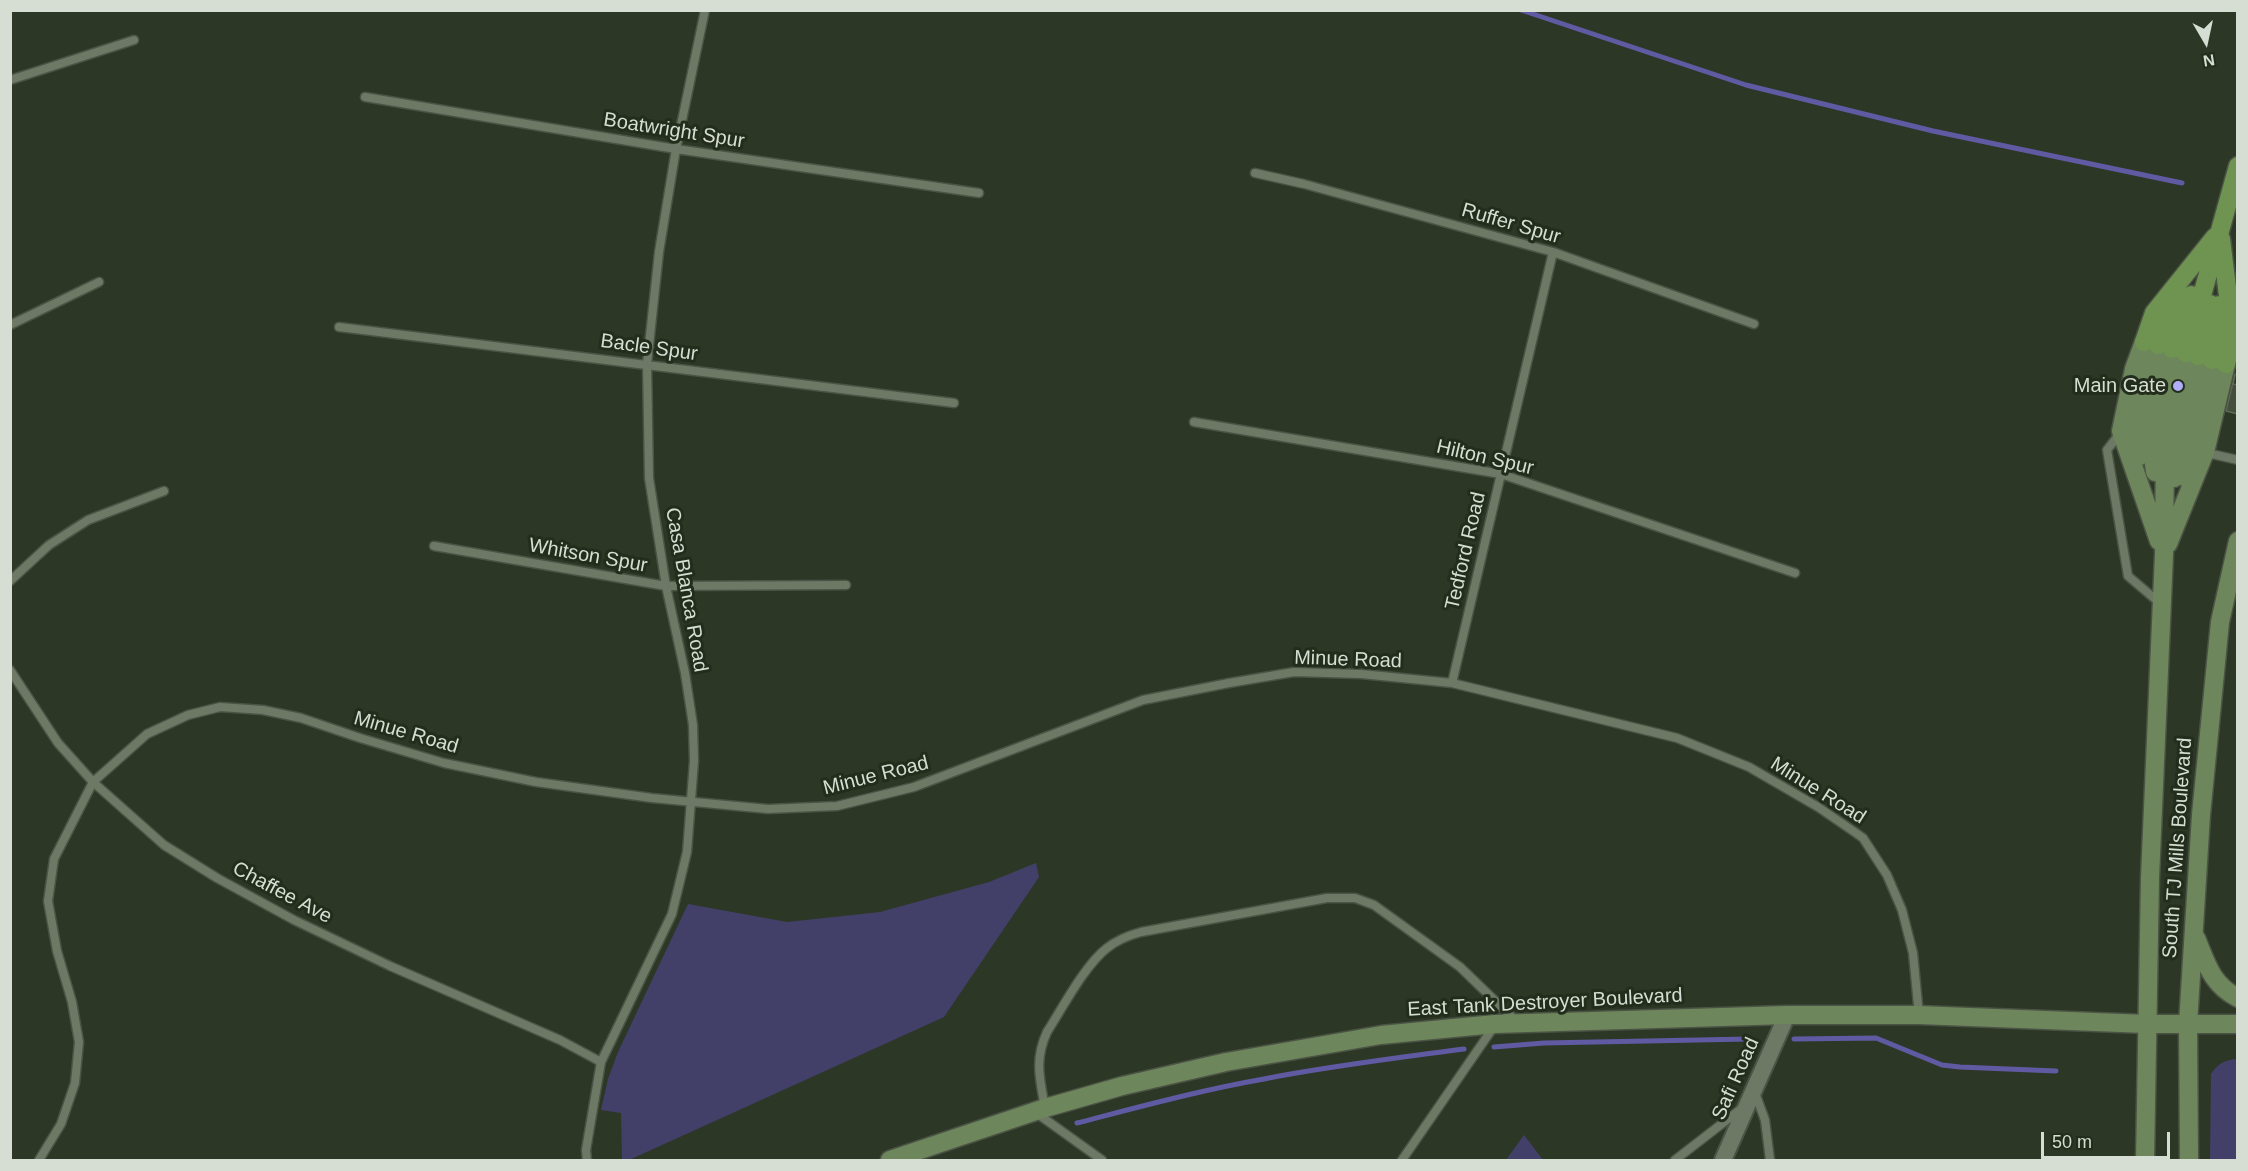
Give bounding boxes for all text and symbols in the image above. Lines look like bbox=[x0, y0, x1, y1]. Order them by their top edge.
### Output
north arrow bbox=[2176, 12, 2236, 72]
text: N bbox=[2202, 51, 2216, 70]
street label: Boatwright Spur bbox=[602, 108, 746, 154]
street label: Ruffer Spur bbox=[1459, 198, 1563, 250]
street label: Bacle Spur bbox=[599, 329, 699, 367]
place label: Main Gate bbox=[2074, 374, 2166, 398]
marker: Main Gate bbox=[2171, 379, 2185, 393]
street label: Hilton Spur bbox=[1434, 435, 1536, 481]
street label: Tedford Road bbox=[1441, 490, 1491, 612]
street label: Casa Blanca Road bbox=[660, 506, 712, 674]
street label: Whitson Spur bbox=[527, 534, 649, 578]
street label: Minue Road bbox=[1294, 646, 1402, 674]
street label: Minue Road bbox=[351, 707, 461, 759]
street label: South TJ Mills Boulevard bbox=[2158, 737, 2198, 959]
street label: Minue Road bbox=[821, 751, 931, 801]
street label: Minue Road bbox=[1766, 752, 1870, 830]
street label: Chaffee Ave bbox=[228, 857, 336, 929]
street label: East Tank Destroyer Boulevard bbox=[1407, 984, 1683, 1022]
street label: Safi Road bbox=[1707, 1034, 1765, 1124]
scale bar bbox=[2044, 1120, 2173, 1158]
text: 50 m bbox=[2052, 1132, 2092, 1152]

